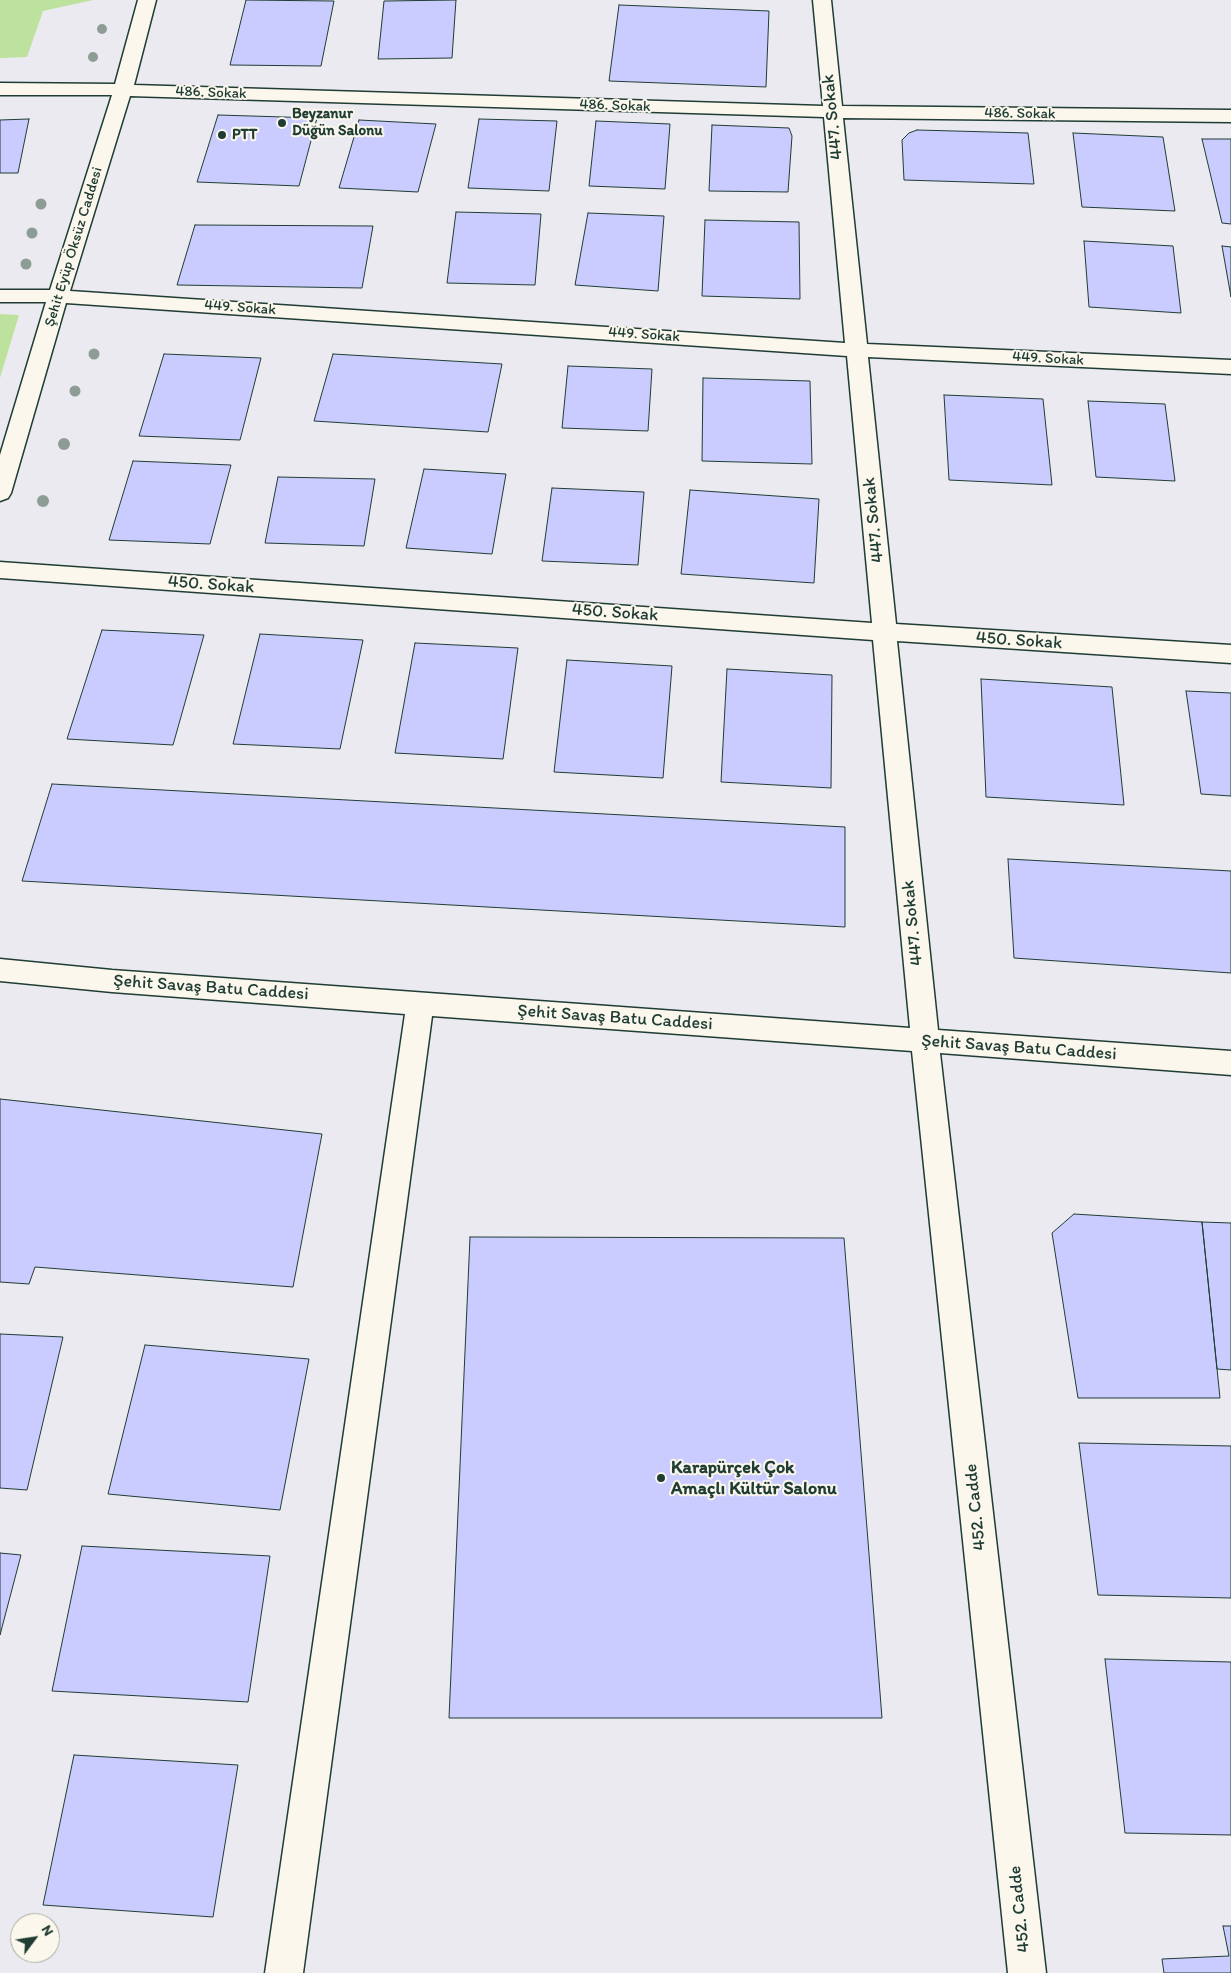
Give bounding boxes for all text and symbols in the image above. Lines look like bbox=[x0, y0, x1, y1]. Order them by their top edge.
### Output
street label: 447. Sokak bbox=[818, 73, 848, 161]
street label: 486. Sokak bbox=[175, 83, 247, 103]
street label: 486. Sokak bbox=[579, 96, 651, 116]
street label: 486. Sokak bbox=[984, 104, 1056, 124]
place label: Beyzanur Düğün Salonu bbox=[292, 105, 383, 140]
marker: Beyzanur Düğün Salonu bbox=[276, 117, 288, 129]
place label: PTT bbox=[232, 126, 257, 144]
marker: PTT bbox=[216, 129, 228, 141]
street label: Şehit Eyüp Öksüz Caddesi bbox=[41, 165, 107, 329]
street label: 449. Sokak bbox=[204, 297, 276, 319]
street label: 449. Sokak bbox=[608, 324, 680, 346]
street label: 449. Sokak bbox=[1012, 348, 1084, 370]
street label: 447. Sokak bbox=[859, 476, 889, 564]
street label: 450. Sokak bbox=[167, 571, 255, 599]
street label: 450. Sokak bbox=[571, 599, 659, 627]
street label: 450. Sokak bbox=[975, 627, 1063, 655]
street label: 447. Sokak bbox=[898, 879, 928, 967]
street label: Şehit Savaş Batu Caddesi bbox=[113, 970, 309, 1006]
street label: Şehit Savaş Batu Caddesi bbox=[517, 1000, 713, 1036]
street label: Şehit Savaş Batu Caddesi bbox=[921, 1030, 1117, 1066]
place label: Karapürçek Çok Amaçlı Kültür Salonu bbox=[671, 1457, 837, 1500]
street label: 452. Cadde bbox=[961, 1462, 991, 1552]
marker: Karapürçek Çok Amaçlı Kültür Salonu bbox=[655, 1472, 667, 1484]
street label: 452. Cadde bbox=[1005, 1864, 1035, 1954]
north arrow bbox=[10, 1913, 60, 1963]
text: N bbox=[38, 1922, 57, 1939]

